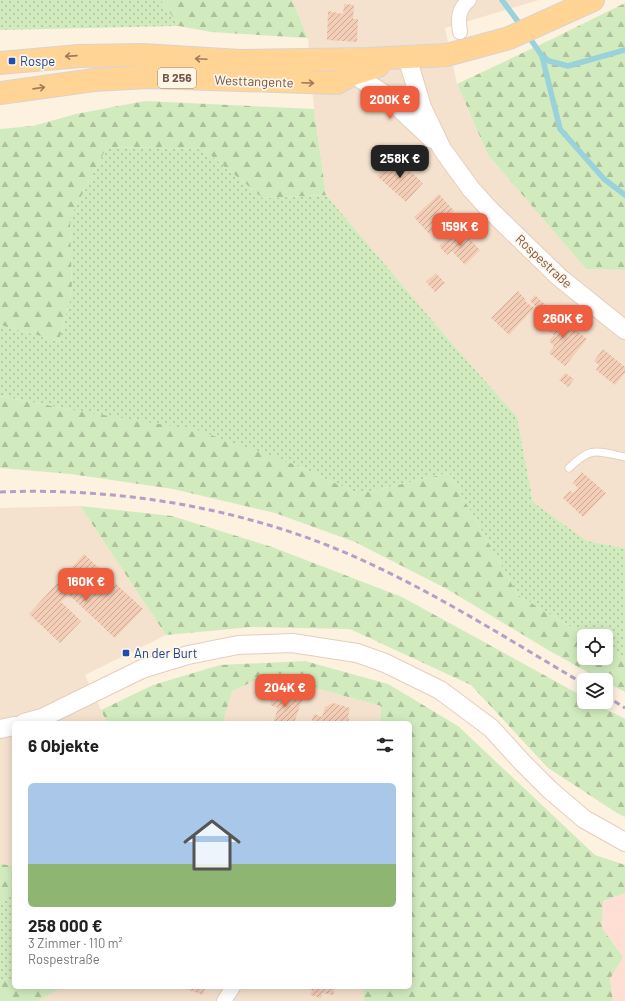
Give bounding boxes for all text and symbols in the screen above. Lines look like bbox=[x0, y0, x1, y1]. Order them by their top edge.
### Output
place label: Rospe bbox=[20, 53, 55, 69]
one-way arrow bbox=[65, 53, 78, 60]
one-way arrow bbox=[195, 55, 208, 62]
marker: Rospe bbox=[7, 56, 17, 66]
road number: B 256 bbox=[158, 68, 196, 88]
street label: Westtangente bbox=[214, 72, 294, 90]
one-way arrow bbox=[301, 79, 314, 87]
one-way arrow bbox=[32, 84, 45, 92]
pin: 200K € bbox=[357, 86, 423, 120]
text: 200K € bbox=[369, 91, 411, 107]
pin: 258K € bbox=[367, 145, 433, 179]
text: 258K € bbox=[380, 150, 420, 166]
pin: 159K € bbox=[427, 213, 493, 247]
text: 159K € bbox=[441, 218, 479, 234]
street label: Rospestraße bbox=[512, 231, 576, 291]
pin: 260K € bbox=[530, 305, 596, 339]
text: 260K € bbox=[543, 310, 583, 326]
pin: 160K € bbox=[53, 568, 119, 602]
text: 160K € bbox=[67, 573, 105, 589]
map controls bbox=[577, 629, 613, 709]
button: locate bbox=[577, 629, 613, 665]
place label: An der Burt bbox=[134, 645, 197, 661]
marker: An der Burt bbox=[121, 648, 131, 658]
button: layers bbox=[577, 673, 613, 709]
pin: 204K € bbox=[252, 674, 318, 708]
text: 204K € bbox=[264, 679, 306, 695]
icon: filters bbox=[374, 734, 396, 756]
text: 6 Objekte bbox=[28, 735, 99, 755]
icon: home bbox=[176, 809, 248, 881]
text: 258 000 € bbox=[28, 915, 103, 935]
text: 3 Zimmer · 110 m² bbox=[28, 935, 123, 951]
text: Rospestraße bbox=[28, 951, 100, 967]

